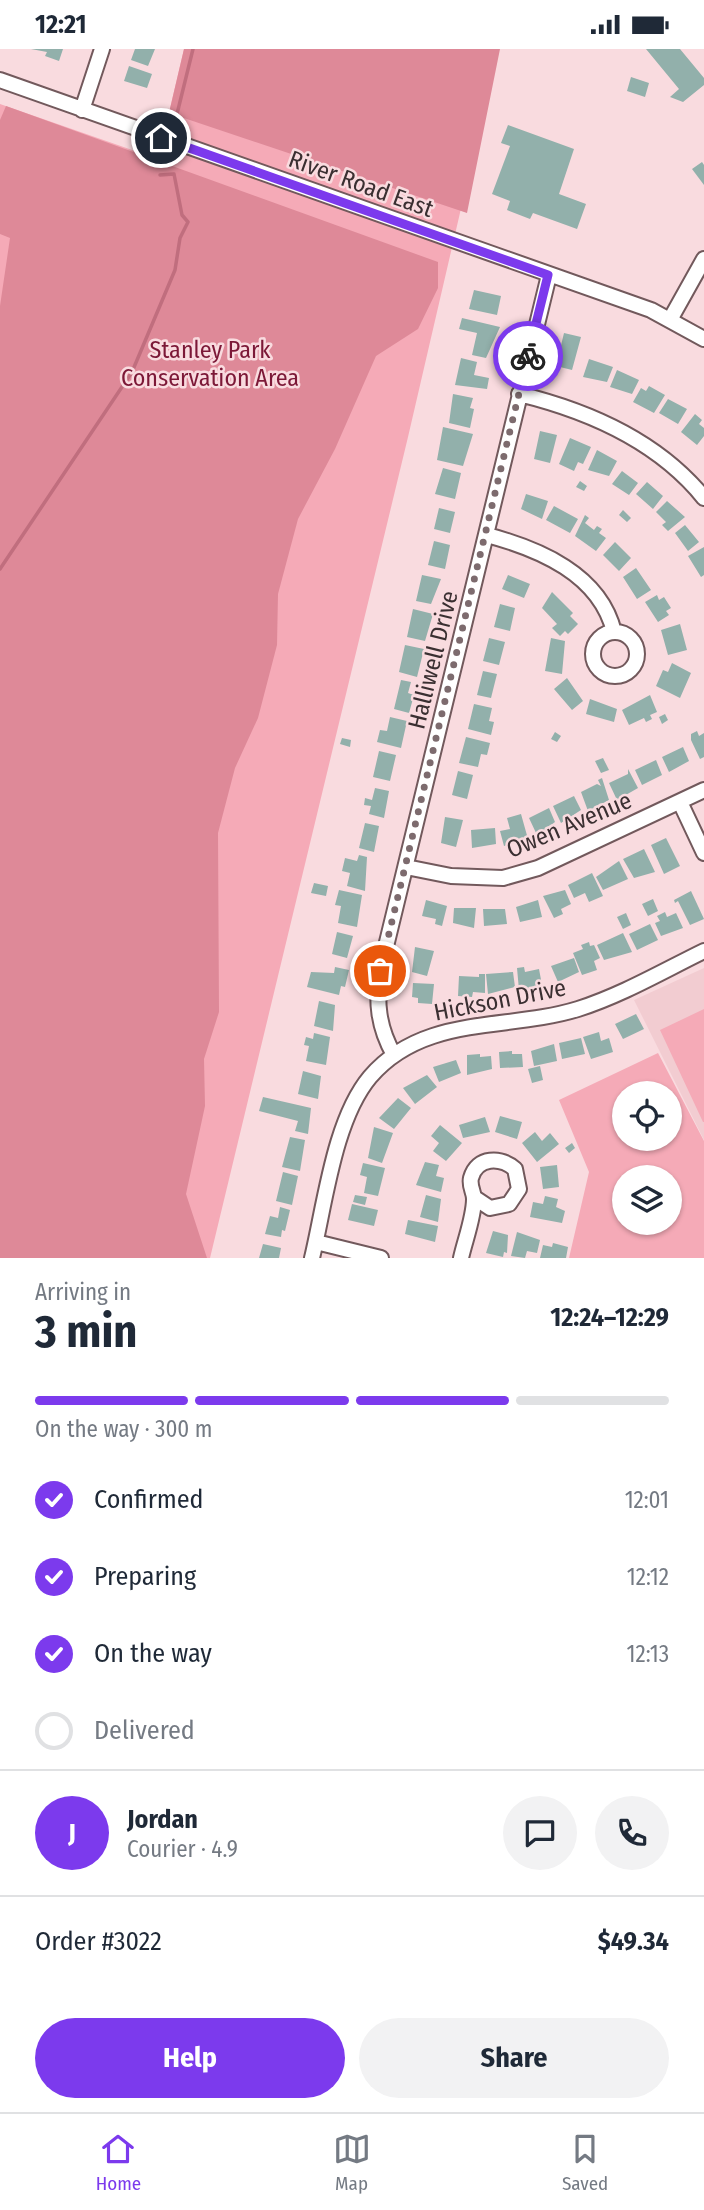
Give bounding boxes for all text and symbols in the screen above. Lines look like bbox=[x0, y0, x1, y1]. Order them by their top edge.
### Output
text: 12:21 bbox=[35, 9, 87, 40]
pin bbox=[131, 108, 191, 168]
icon: home bbox=[142, 119, 180, 157]
street label: River Road East bbox=[285, 145, 437, 223]
courier bbox=[493, 321, 563, 391]
park label: Stanley Park Conservation Area bbox=[121, 336, 299, 392]
icon: bike bbox=[509, 337, 547, 375]
street label: Halliwell Drive bbox=[402, 588, 464, 732]
street label: Owen Avenue bbox=[502, 786, 636, 864]
pin bbox=[350, 941, 410, 1001]
icon: bag bbox=[361, 952, 399, 990]
street label: Hickson Drive bbox=[432, 973, 568, 1027]
map controls bbox=[612, 1081, 682, 1235]
button: locate bbox=[612, 1081, 682, 1151]
button: layers bbox=[612, 1165, 682, 1235]
text: Arriving in bbox=[35, 1278, 131, 1306]
text: 12:24–12:29 bbox=[550, 1302, 669, 1333]
text: 3 min bbox=[35, 1304, 137, 1359]
text: On the way · 300 m bbox=[35, 1415, 212, 1443]
icon: check bbox=[35, 1481, 73, 1519]
text: Confirmed bbox=[94, 1484, 204, 1515]
text: 12:01 bbox=[625, 1486, 669, 1514]
icon: check bbox=[35, 1558, 73, 1596]
text: Preparing bbox=[94, 1561, 196, 1592]
text: 12:12 bbox=[627, 1563, 669, 1591]
icon: check bbox=[35, 1635, 73, 1673]
text: On the way bbox=[94, 1638, 212, 1669]
text: 12:13 bbox=[627, 1640, 669, 1668]
text: Delivered bbox=[94, 1715, 195, 1746]
button: chat bbox=[503, 1796, 577, 1870]
button: phone bbox=[595, 1796, 669, 1870]
text: Jordan bbox=[127, 1804, 198, 1835]
text: J bbox=[68, 1818, 76, 1849]
text: Courier · 4.9 bbox=[127, 1835, 238, 1863]
text: Order #3022 bbox=[35, 1926, 162, 1957]
text: $49.34 bbox=[598, 1926, 669, 1957]
button: Help bbox=[35, 2018, 345, 2098]
button: Share bbox=[359, 2018, 669, 2098]
tab: Home bbox=[96, 2130, 141, 2195]
tab: Map bbox=[333, 2130, 371, 2195]
tab: Saved bbox=[562, 2130, 608, 2195]

